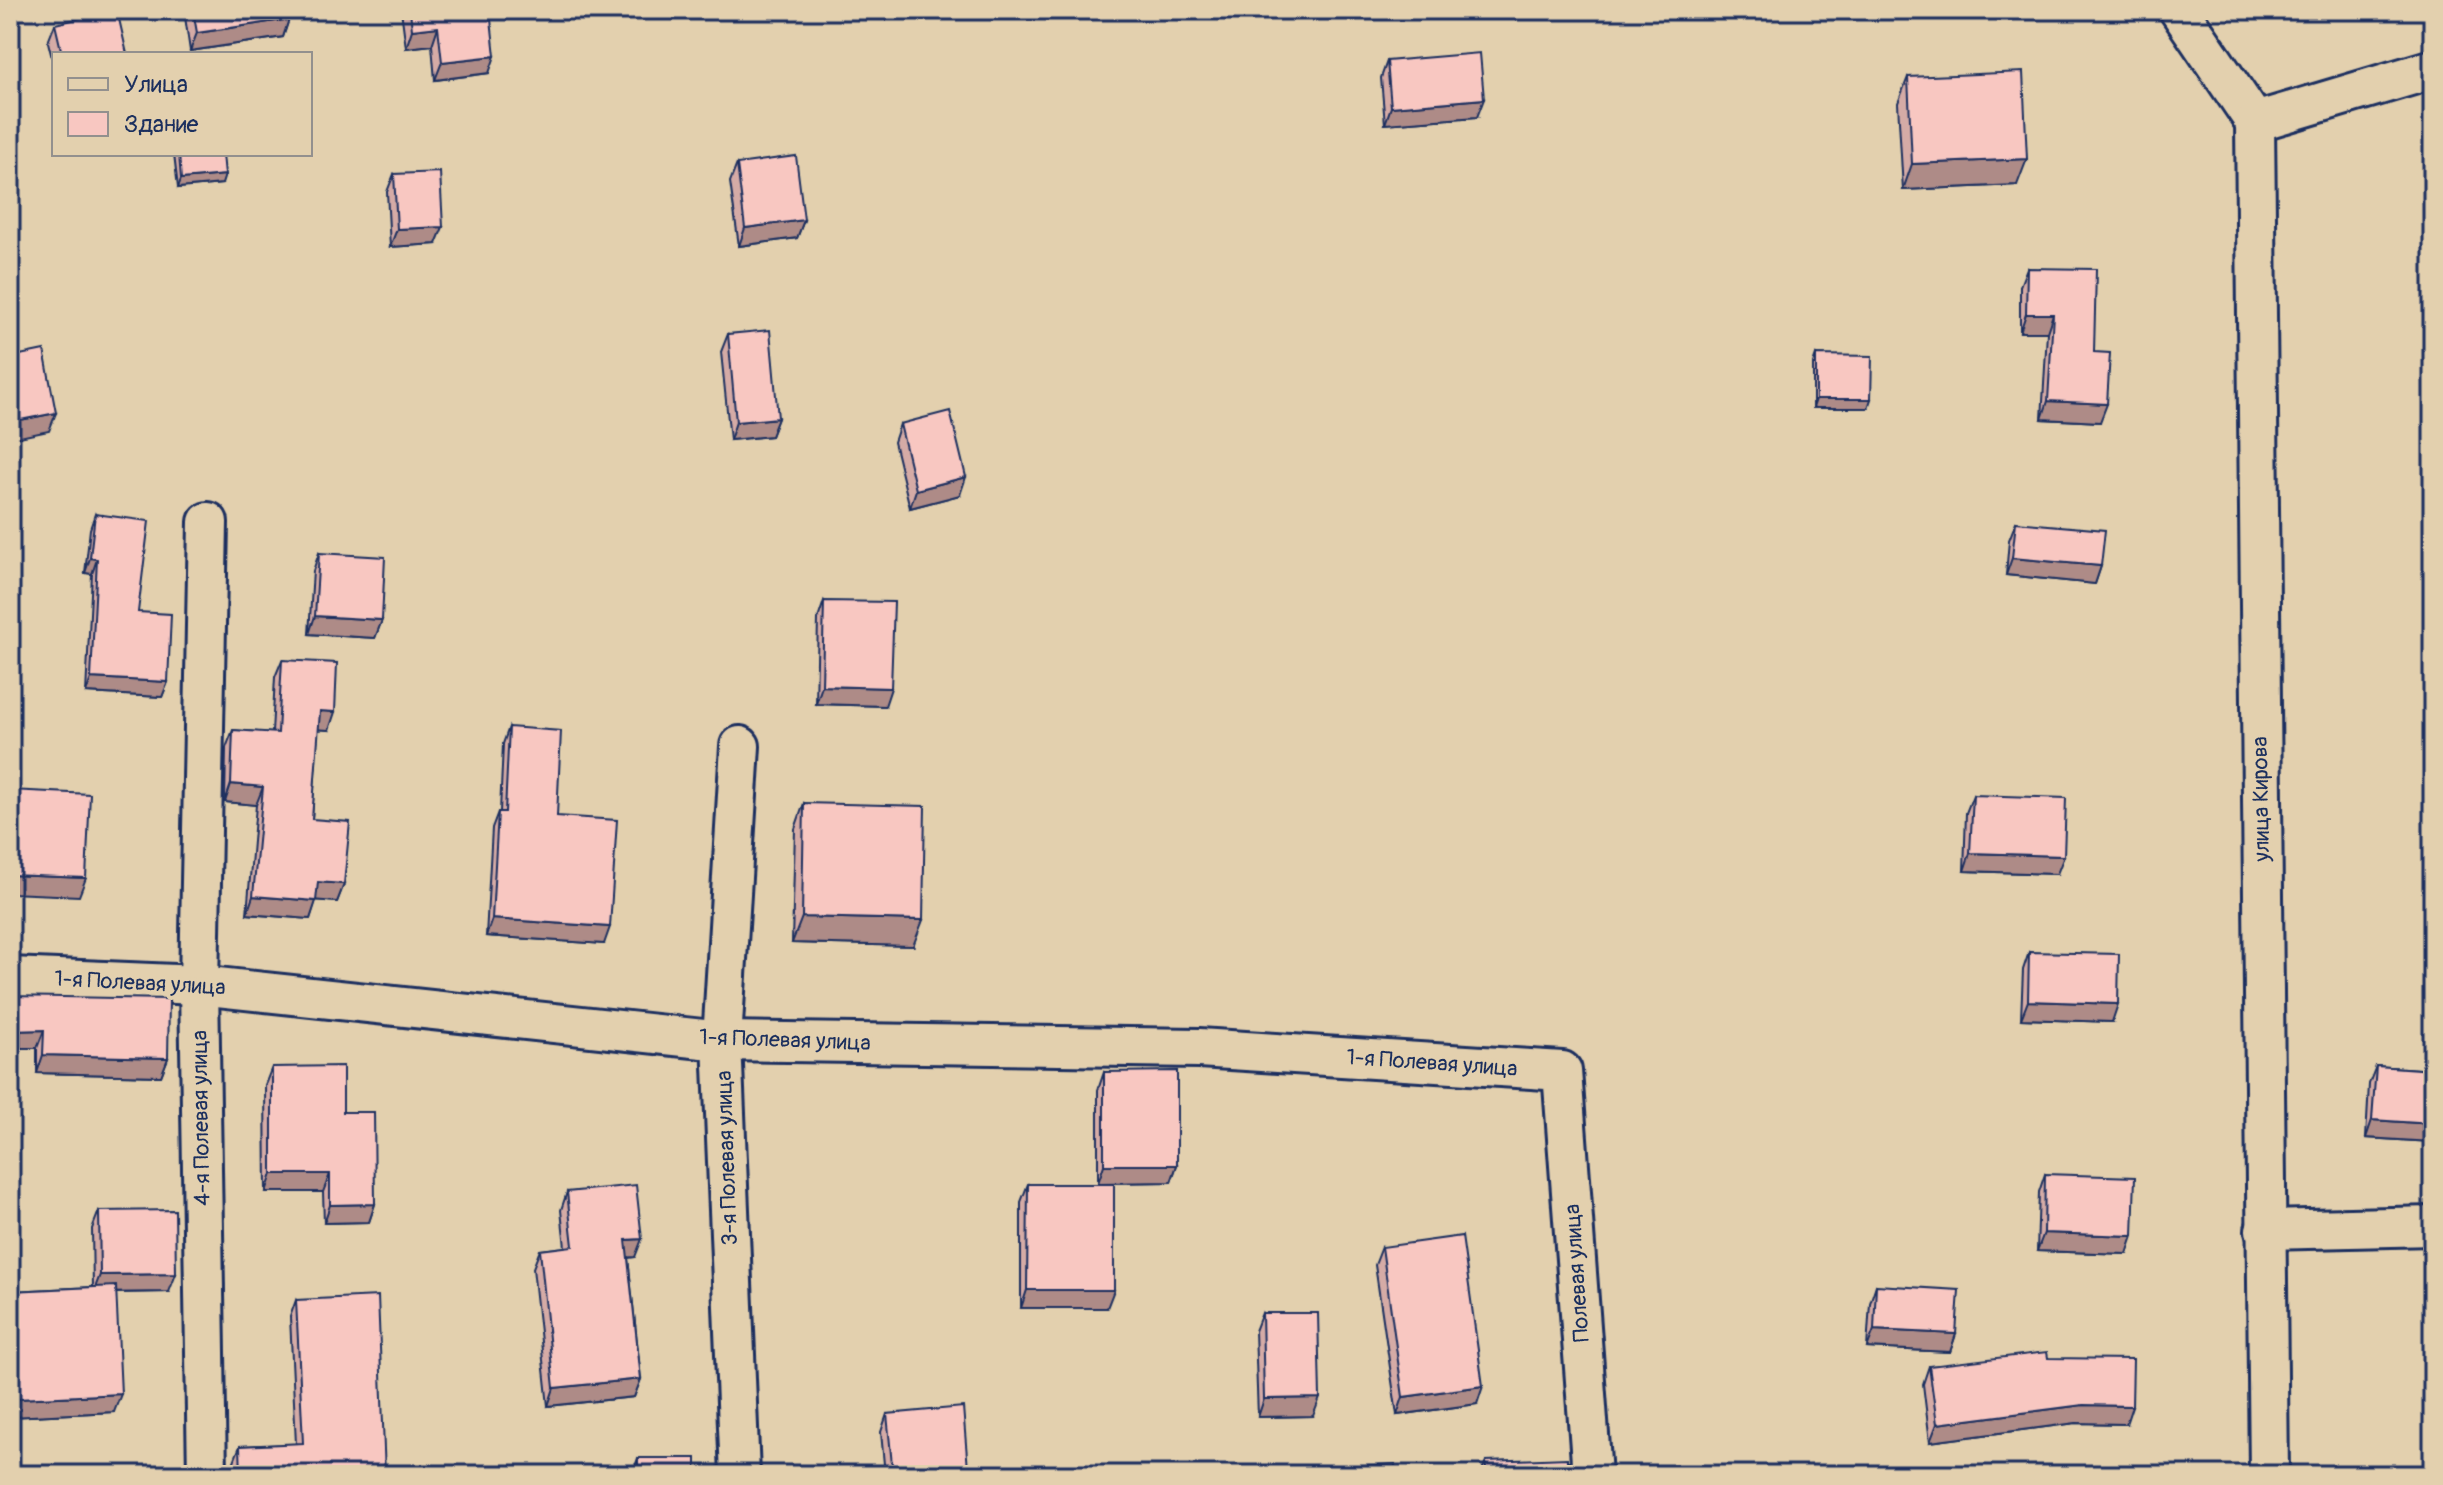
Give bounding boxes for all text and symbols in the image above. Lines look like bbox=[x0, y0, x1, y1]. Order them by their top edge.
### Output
legend bbox=[52, 52, 312, 156]
text: Улица bbox=[124, 70, 188, 99]
text: Здание bbox=[124, 110, 199, 139]
street label: улица Кирова bbox=[2246, 736, 2276, 863]
street label: 1-я Полевая улица bbox=[54, 965, 226, 1001]
street label: 1-я Полевая улица bbox=[699, 1023, 871, 1057]
street label: 4-я Полевая улица bbox=[185, 1030, 217, 1206]
street label: 1-я Полевая улица bbox=[1345, 1043, 1519, 1083]
street label: 3-я Полевая улица bbox=[710, 1070, 744, 1246]
street label: Полевая улица bbox=[1558, 1203, 1596, 1343]

